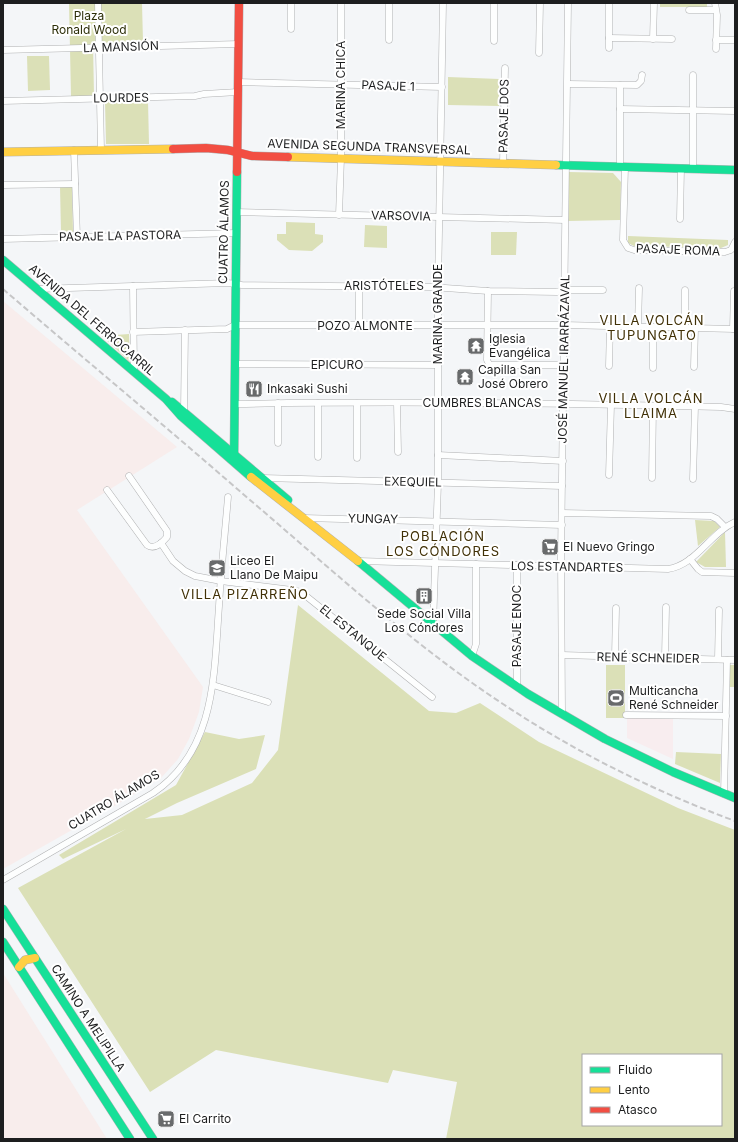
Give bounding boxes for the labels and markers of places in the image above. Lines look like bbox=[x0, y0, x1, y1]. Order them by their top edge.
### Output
place label: Iglesia Evangélica bbox=[489, 331, 551, 360]
temple icon: Iglesia Evangélica bbox=[466, 336, 486, 356]
place label: Capilla San José Obrero bbox=[478, 362, 548, 391]
temple icon: Capilla San José Obrero bbox=[455, 367, 475, 387]
restaurant icon: Inkasaki Sushi bbox=[244, 379, 264, 399]
place label: Inkasaki Sushi bbox=[267, 381, 348, 396]
supermarket icon: El Nuevo Gringo bbox=[540, 537, 560, 557]
place label: El Nuevo Gringo bbox=[563, 539, 655, 554]
place label: Liceo El Llano De Maipu bbox=[230, 553, 318, 582]
school or university icon: Liceo El Llano De Maipu bbox=[207, 558, 227, 578]
building icon: Sede Social Villa Los Cóndores bbox=[414, 586, 434, 606]
place label: Sede Social Villa Los Cóndores bbox=[377, 606, 471, 635]
place label: Multicancha René Schneider bbox=[629, 683, 719, 712]
sports icon: Multicancha René Schneider bbox=[606, 688, 626, 708]
supermarket icon: El Carrito bbox=[156, 1109, 176, 1129]
place label: El Carrito bbox=[179, 1111, 231, 1126]

